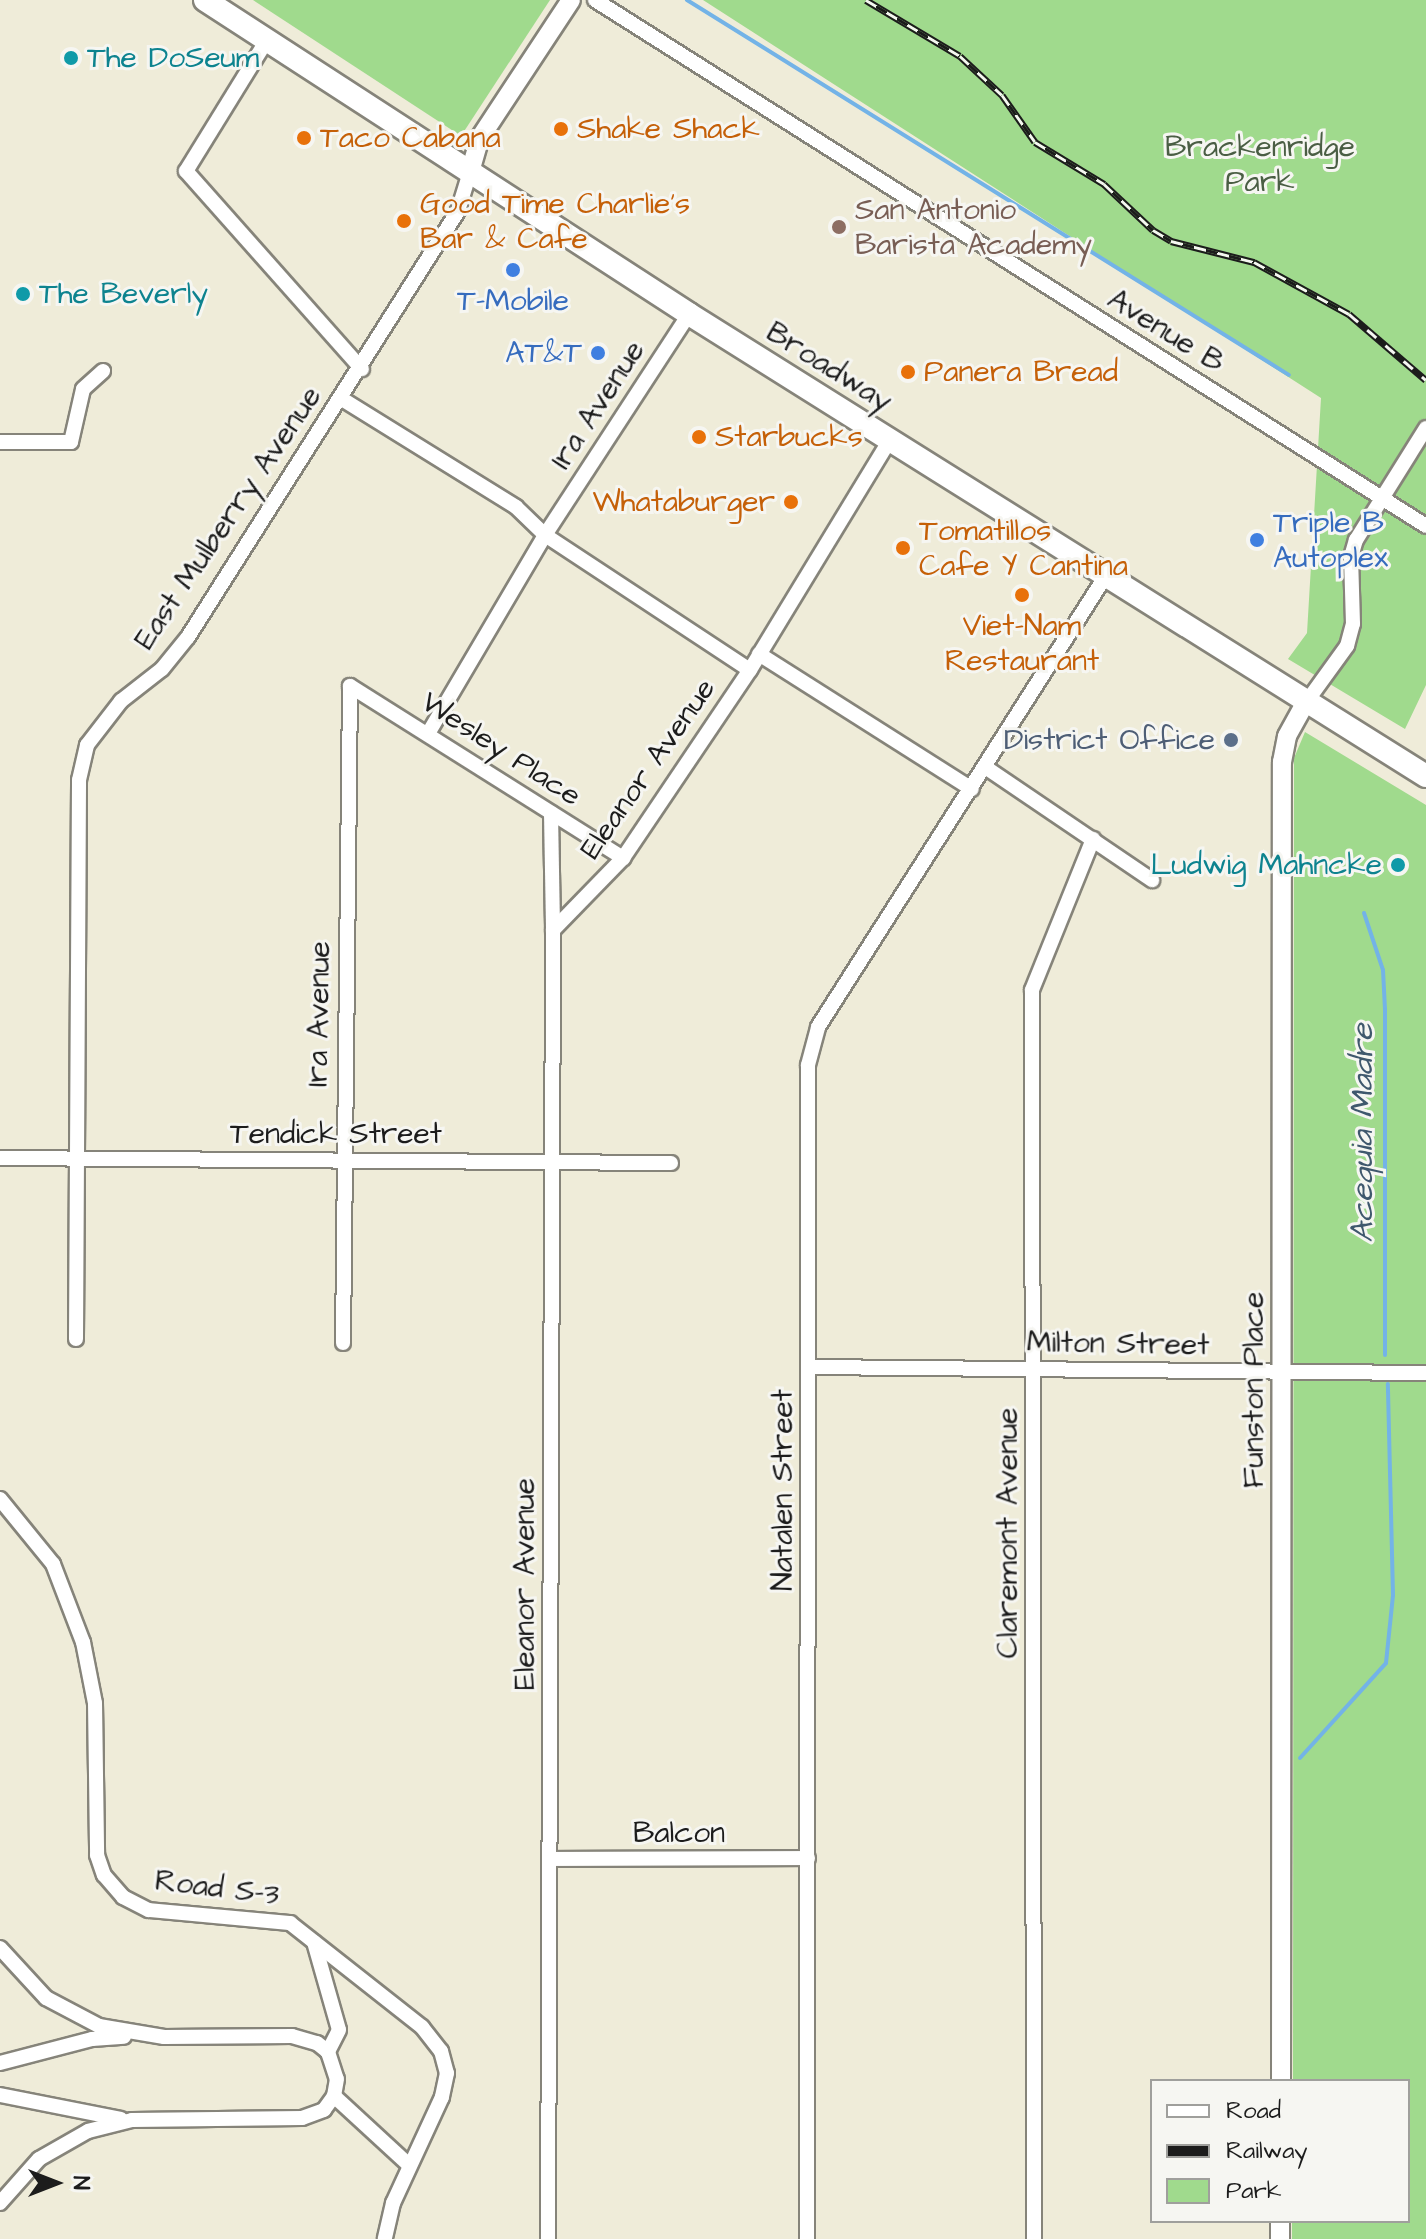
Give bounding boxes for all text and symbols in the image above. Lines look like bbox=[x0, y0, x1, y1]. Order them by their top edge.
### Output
place label: The DoSeum bbox=[87, 40, 259, 76]
marker: The DoSeum bbox=[62, 49, 80, 67]
place label: Shake Shack bbox=[577, 111, 760, 147]
place label: Taco Cabana bbox=[320, 120, 501, 156]
marker: Shake Shack bbox=[552, 120, 570, 138]
marker: Taco Cabana bbox=[295, 129, 313, 147]
park label: Brackenridge Park bbox=[1165, 129, 1355, 200]
place label: Good Time Charlie's Bar & Cafe bbox=[420, 186, 690, 256]
place label: San Antonio Barista Academy bbox=[855, 192, 1092, 262]
marker: Good Time Charlie's Bar & Cafe bbox=[395, 212, 413, 230]
marker: San Antonio Barista Academy bbox=[830, 218, 848, 236]
marker: T-Mobile bbox=[504, 261, 522, 279]
place label: The Beverly bbox=[39, 276, 208, 312]
street label: Avenue B bbox=[1101, 281, 1231, 381]
place label: T-Mobile bbox=[457, 283, 569, 319]
marker: The Beverly bbox=[14, 285, 32, 303]
street label: Broadway bbox=[760, 314, 898, 420]
street label: Ira Avenue bbox=[543, 334, 653, 476]
place label: AT&T bbox=[505, 335, 582, 371]
marker: AT&T bbox=[589, 344, 607, 362]
place label: Panera Bread bbox=[924, 354, 1118, 390]
marker: Panera Bread bbox=[899, 363, 917, 381]
street label: East Mulberry Avenue bbox=[127, 380, 329, 656]
place label: Starbucks bbox=[715, 419, 863, 455]
marker: Starbucks bbox=[690, 428, 708, 446]
place label: Whataburger bbox=[592, 484, 775, 520]
marker: Whataburger bbox=[782, 493, 800, 511]
place label: Triple B Autoplex bbox=[1273, 505, 1388, 576]
place label: Tomatillos Cafe Y Cantina bbox=[919, 513, 1128, 584]
marker: Triple B Autoplex bbox=[1248, 531, 1266, 549]
marker: Tomatillos Cafe Y Cantina bbox=[894, 539, 912, 557]
marker: Viet-Nam Restaurant bbox=[1013, 586, 1031, 604]
place label: Viet-Nam Restaurant bbox=[945, 608, 1099, 678]
street label: Eleanor Avenue bbox=[572, 672, 724, 866]
street label: Wesley Place bbox=[414, 684, 588, 814]
place label: District Office bbox=[1004, 722, 1215, 758]
marker: District Office bbox=[1222, 731, 1240, 749]
place label: Ludwig Mahncke bbox=[1151, 847, 1382, 883]
marker: Ludwig Mahncke bbox=[1389, 856, 1407, 874]
street label: Ira Avenue bbox=[300, 941, 338, 1087]
water label: Acequia Madre bbox=[1344, 1024, 1382, 1242]
street label: Tendick Street bbox=[230, 1116, 442, 1152]
street label: Funston Place bbox=[1236, 1292, 1272, 1488]
street label: Milton Street bbox=[1026, 1324, 1210, 1364]
street label: Natalen Street bbox=[765, 1389, 801, 1591]
street label: Claremont Avenue bbox=[990, 1408, 1026, 1658]
street label: Eleanor Avenue bbox=[507, 1478, 543, 1690]
street label: Balcon bbox=[633, 1815, 725, 1851]
street label: Road S-3 bbox=[153, 1863, 281, 1913]
legend bbox=[1150, 2079, 1410, 2223]
text: Road bbox=[1226, 2094, 1281, 2128]
text: Railway bbox=[1226, 2134, 1308, 2168]
north arrow bbox=[16, 2143, 96, 2223]
text: Park bbox=[1226, 2174, 1282, 2208]
text: N bbox=[65, 2176, 96, 2190]

